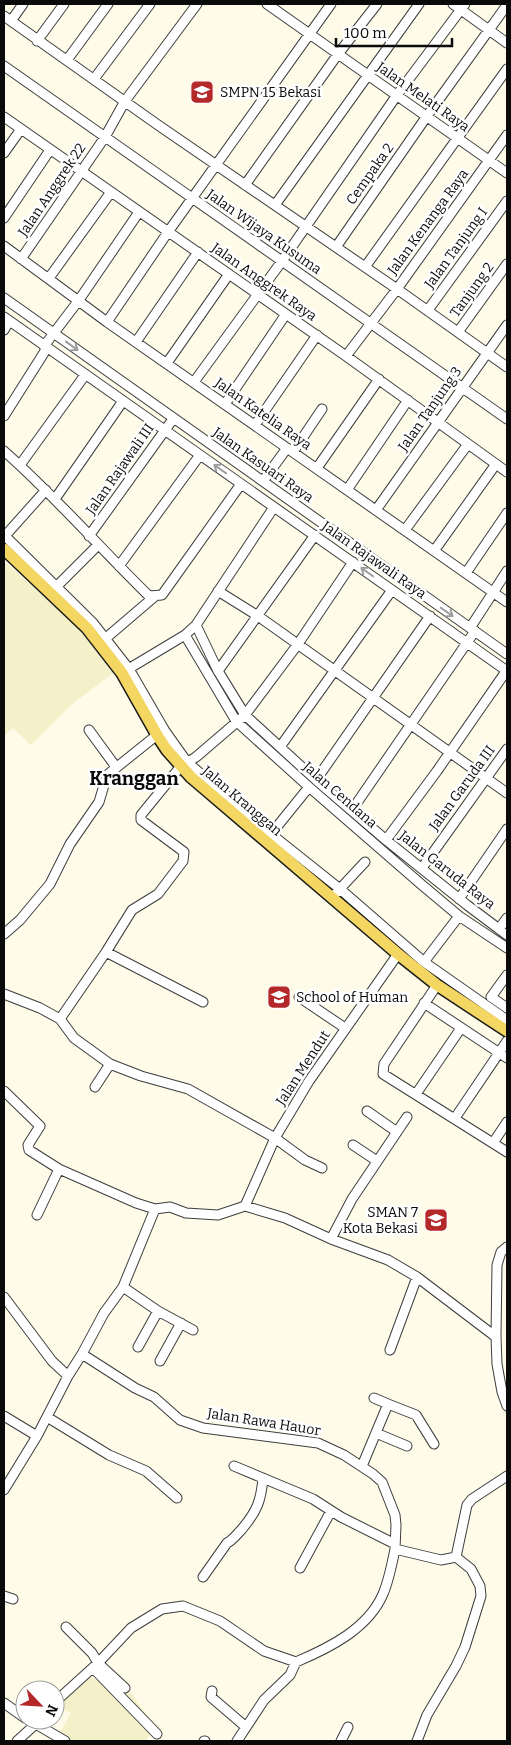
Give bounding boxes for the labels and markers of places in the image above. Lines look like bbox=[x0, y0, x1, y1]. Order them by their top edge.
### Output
school or university icon: SMPN 15 Bekasi bbox=[189, 79, 215, 105]
place label: SMPN 15 Bekasi bbox=[220, 84, 321, 101]
school or university icon: School of Human bbox=[266, 984, 292, 1010]
place label: School of Human bbox=[296, 989, 408, 1006]
place label: SMAN 7 Kota Bekasi bbox=[343, 1204, 418, 1237]
school or university icon: SMAN 7 Kota Bekasi bbox=[423, 1207, 449, 1233]

